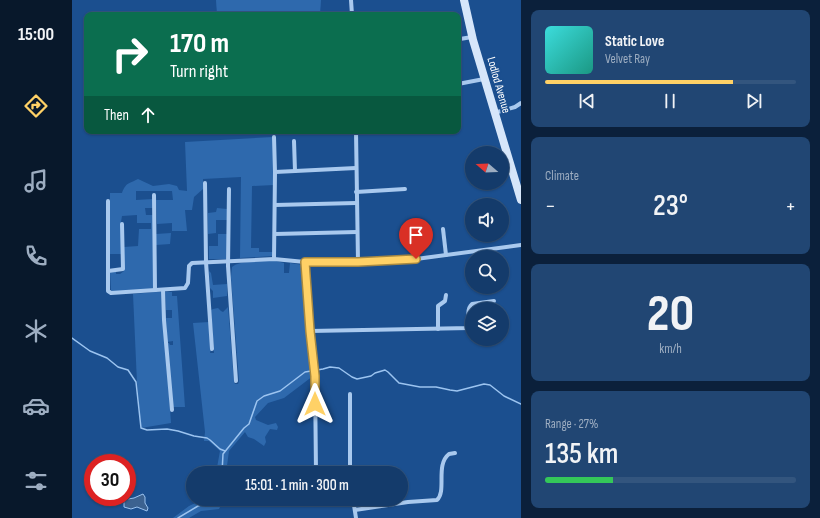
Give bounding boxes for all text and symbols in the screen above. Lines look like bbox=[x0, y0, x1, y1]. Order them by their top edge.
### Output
text: 15:00 bbox=[18, 24, 54, 45]
text: 170 m bbox=[170, 27, 229, 60]
icon: right bbox=[104, 28, 156, 80]
text: Static Love bbox=[605, 32, 664, 51]
text: Velvet Ray bbox=[605, 51, 650, 67]
street label: Lodlod Avenue bbox=[483, 55, 514, 115]
text: Turn right bbox=[170, 61, 228, 82]
icon: previous bbox=[576, 90, 598, 112]
icon: pause bbox=[659, 90, 681, 112]
icon: next bbox=[743, 90, 765, 112]
icon: directions bbox=[22, 92, 50, 120]
icon: ahead bbox=[137, 104, 159, 126]
text: Then bbox=[104, 106, 129, 125]
north arrow bbox=[465, 146, 509, 190]
map controls bbox=[465, 146, 509, 346]
icon: music bbox=[22, 167, 50, 195]
text: Climate bbox=[545, 168, 579, 184]
text: 23° bbox=[653, 188, 688, 224]
text: − bbox=[545, 193, 556, 220]
text: + bbox=[785, 193, 796, 220]
button: sound bbox=[465, 198, 509, 242]
pin bbox=[399, 218, 433, 259]
icon: arrive bbox=[405, 224, 427, 246]
icon: phone bbox=[22, 242, 50, 270]
button: search bbox=[465, 250, 509, 294]
text: 20 bbox=[647, 283, 694, 346]
button: layers bbox=[465, 302, 509, 346]
icon: climate bbox=[22, 317, 50, 345]
text: km/h bbox=[659, 341, 682, 357]
position arrow bbox=[294, 383, 336, 425]
icon: car bbox=[22, 392, 50, 420]
text: Range · 27% bbox=[545, 416, 598, 432]
text: 135 km bbox=[545, 436, 618, 472]
speed limit sign: 30 bbox=[84, 454, 136, 506]
icon: filters bbox=[22, 467, 50, 495]
text: 15:01 · 1 min · 300 m bbox=[245, 476, 349, 495]

